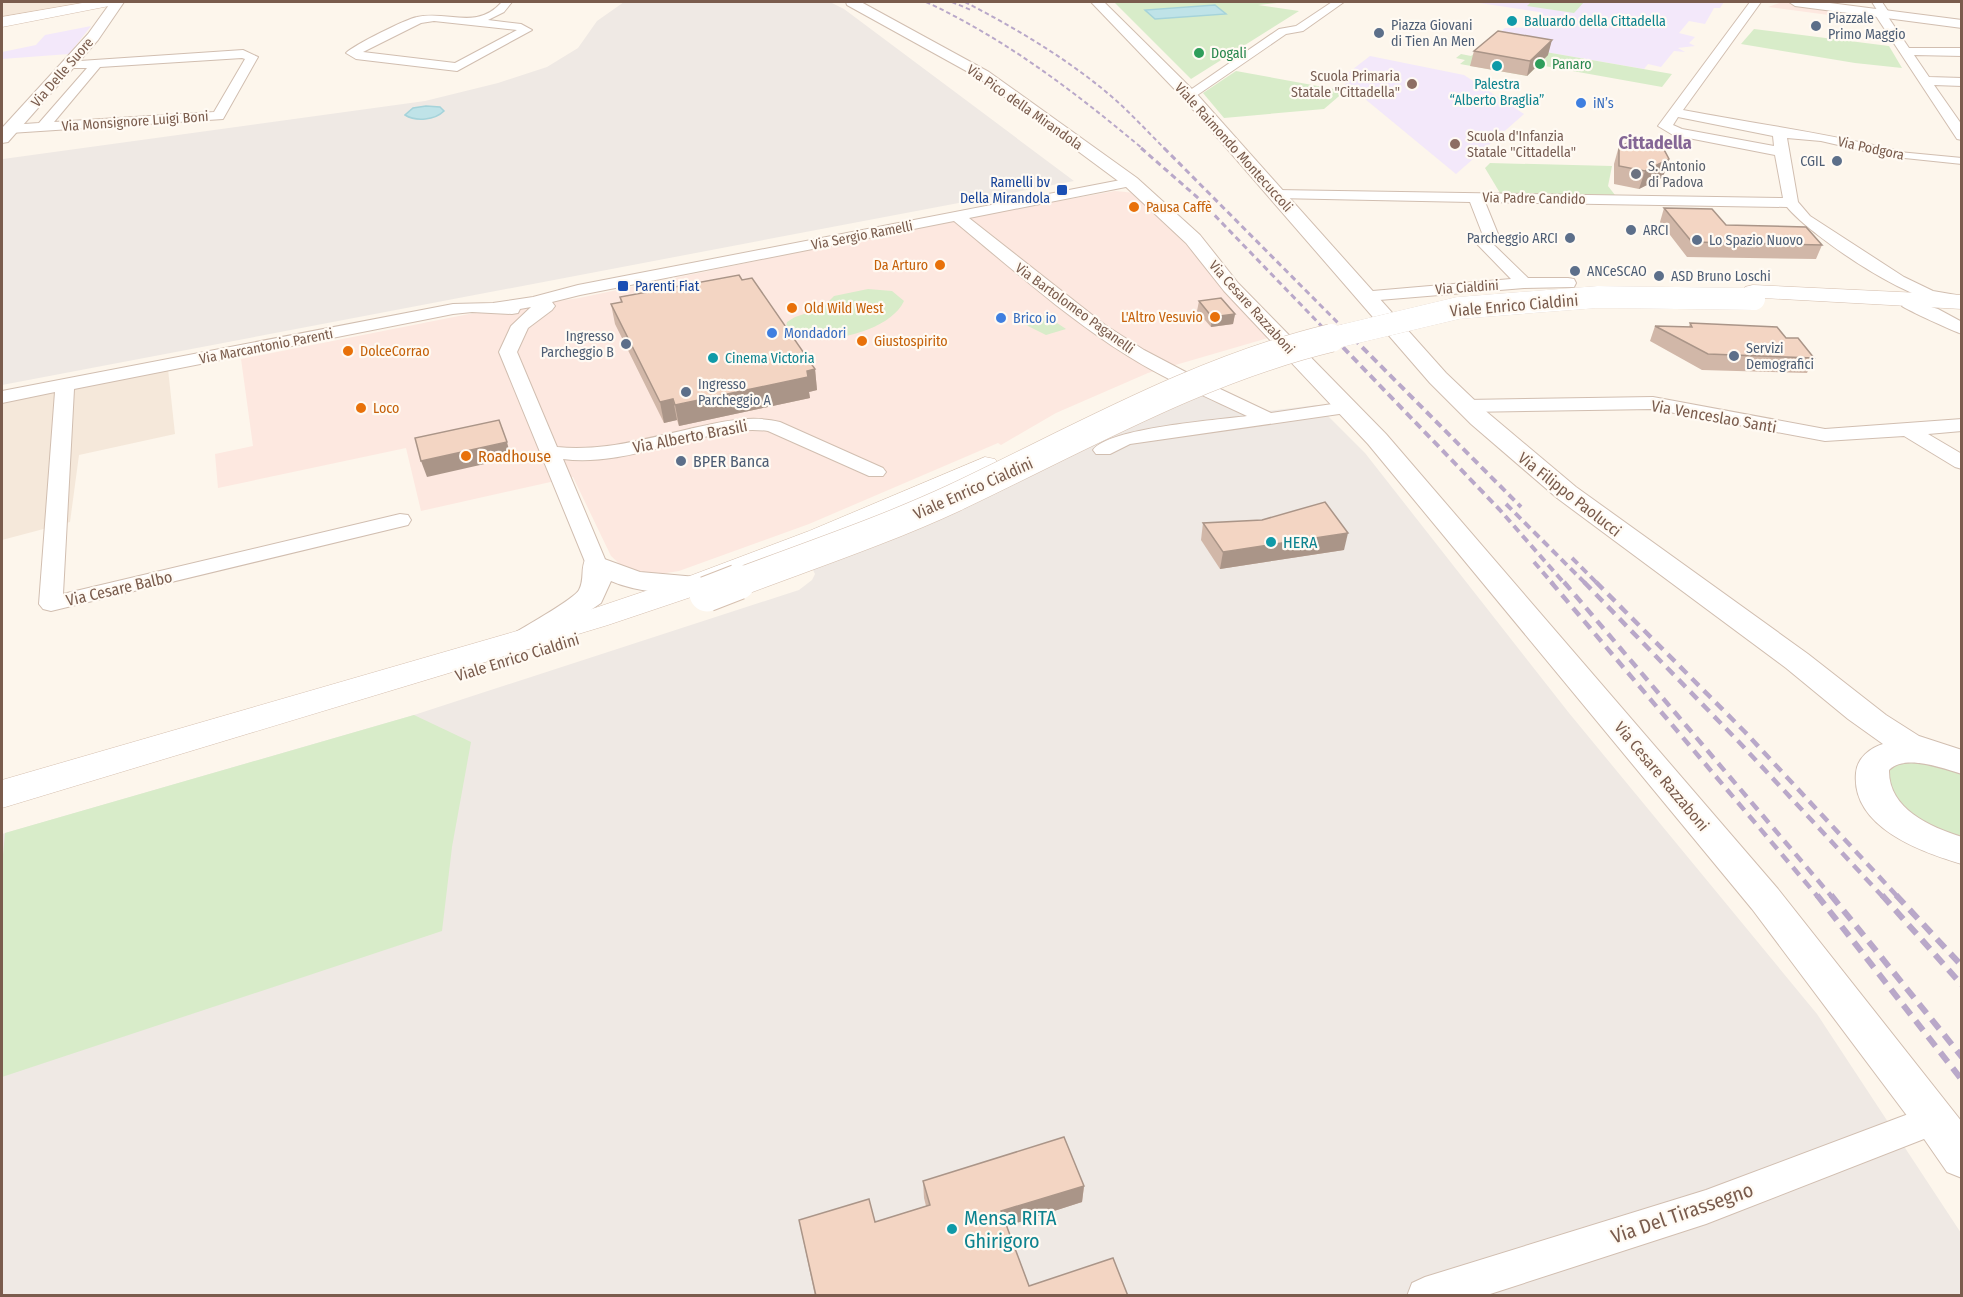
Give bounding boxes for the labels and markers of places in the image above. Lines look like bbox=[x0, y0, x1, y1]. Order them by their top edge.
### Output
place label: Piazzale Primo Maggio bbox=[1828, 10, 1906, 43]
place label: Baluardo della Cittadella bbox=[1524, 13, 1666, 30]
marker: Baluardo della Cittadella bbox=[1505, 14, 1519, 28]
place label: Piazza Giovani di Tien An Men bbox=[1391, 17, 1475, 50]
marker: Piazzale Primo Maggio bbox=[1809, 19, 1823, 33]
marker: Piazza Giovani di Tien An Men bbox=[1372, 26, 1386, 40]
place label: Dogali bbox=[1211, 45, 1247, 62]
marker: Dogali bbox=[1192, 46, 1206, 60]
place label: Panaro bbox=[1552, 56, 1592, 73]
marker: Panaro bbox=[1533, 57, 1547, 71]
marker: Palestra “Alberto Braglia” bbox=[1490, 59, 1504, 73]
place label: Scuola Primaria Statale "Cittadella" bbox=[1291, 68, 1400, 101]
place label: Palestra “Alberto Braglia” bbox=[1449, 76, 1545, 109]
marker: Scuola Primaria Statale "Cittadella" bbox=[1405, 77, 1419, 91]
place label: iN’s bbox=[1593, 95, 1614, 112]
marker: iN’s bbox=[1574, 96, 1588, 110]
place label: Scuola d'Infanzia Statale "Cittadella" bbox=[1467, 128, 1576, 161]
marker: Scuola d'Infanzia Statale "Cittadella" bbox=[1448, 137, 1462, 151]
place label: CGIL bbox=[1800, 153, 1825, 170]
marker: CGIL bbox=[1830, 154, 1844, 168]
place label: S. Antonio di Padova bbox=[1648, 158, 1706, 191]
marker: S. Antonio di Padova bbox=[1629, 167, 1643, 181]
place label: Ramelli bv Della Mirandola bbox=[960, 174, 1051, 207]
marker: Ramelli bv Della Mirandola bbox=[1055, 183, 1069, 197]
place label: Pausa Caffè bbox=[1146, 199, 1212, 216]
marker: Pausa Caffè bbox=[1127, 200, 1141, 214]
place label: ARCI bbox=[1643, 222, 1669, 239]
marker: ARCI bbox=[1624, 223, 1638, 237]
place label: Parcheggio ARCI bbox=[1467, 230, 1558, 247]
marker: Parcheggio ARCI bbox=[1563, 231, 1577, 245]
place label: Lo Spazio Nuovo bbox=[1709, 232, 1803, 249]
marker: Lo Spazio Nuovo bbox=[1690, 233, 1704, 247]
place label: Da Arturo bbox=[874, 257, 928, 274]
marker: Da Arturo bbox=[933, 258, 947, 272]
place label: ANCeSCAO bbox=[1587, 263, 1647, 280]
marker: ANCeSCAO bbox=[1568, 264, 1582, 278]
place label: ASD Bruno Loschi bbox=[1671, 268, 1771, 285]
marker: ASD Bruno Loschi bbox=[1652, 269, 1666, 283]
place label: Parenti Fiat bbox=[635, 278, 700, 295]
marker: Parenti Fiat bbox=[616, 279, 630, 293]
place label: Old Wild West bbox=[804, 300, 884, 317]
marker: Old Wild West bbox=[785, 301, 799, 315]
place label: L'Altro Vesuvio bbox=[1121, 309, 1203, 326]
place label: Brico io bbox=[1013, 310, 1056, 327]
marker: L'Altro Vesuvio bbox=[1208, 310, 1222, 324]
marker: Brico io bbox=[994, 311, 1008, 325]
place label: Mondadori bbox=[784, 325, 846, 342]
marker: Mondadori bbox=[765, 326, 779, 340]
place label: Ingresso Parcheggio B bbox=[541, 328, 614, 361]
place label: Giustospirito bbox=[874, 333, 948, 350]
marker: Giustospirito bbox=[855, 334, 869, 348]
marker: Ingresso Parcheggio B bbox=[619, 337, 633, 351]
place label: Servizi Demografici bbox=[1746, 340, 1814, 373]
place label: DolceCorrao bbox=[360, 343, 430, 360]
marker: DolceCorrao bbox=[341, 344, 355, 358]
marker: Servizi Demografici bbox=[1727, 349, 1741, 363]
place label: Cinema Victoria bbox=[725, 350, 815, 367]
marker: Cinema Victoria bbox=[706, 351, 720, 365]
place label: Ingresso Parcheggio A bbox=[698, 376, 772, 409]
marker: Ingresso Parcheggio A bbox=[679, 385, 693, 399]
place label: Loco bbox=[373, 400, 399, 417]
marker: Loco bbox=[354, 401, 368, 415]
place label: Roadhouse bbox=[478, 447, 551, 466]
marker: Roadhouse bbox=[459, 449, 473, 463]
place label: BPER Banca bbox=[693, 452, 770, 471]
marker: BPER Banca bbox=[674, 454, 688, 468]
place label: HERA bbox=[1283, 533, 1318, 552]
marker: HERA bbox=[1264, 535, 1278, 549]
place label: Mensa RITA Ghirigoro bbox=[964, 1206, 1057, 1253]
marker: Mensa RITA Ghirigoro bbox=[945, 1222, 959, 1236]

